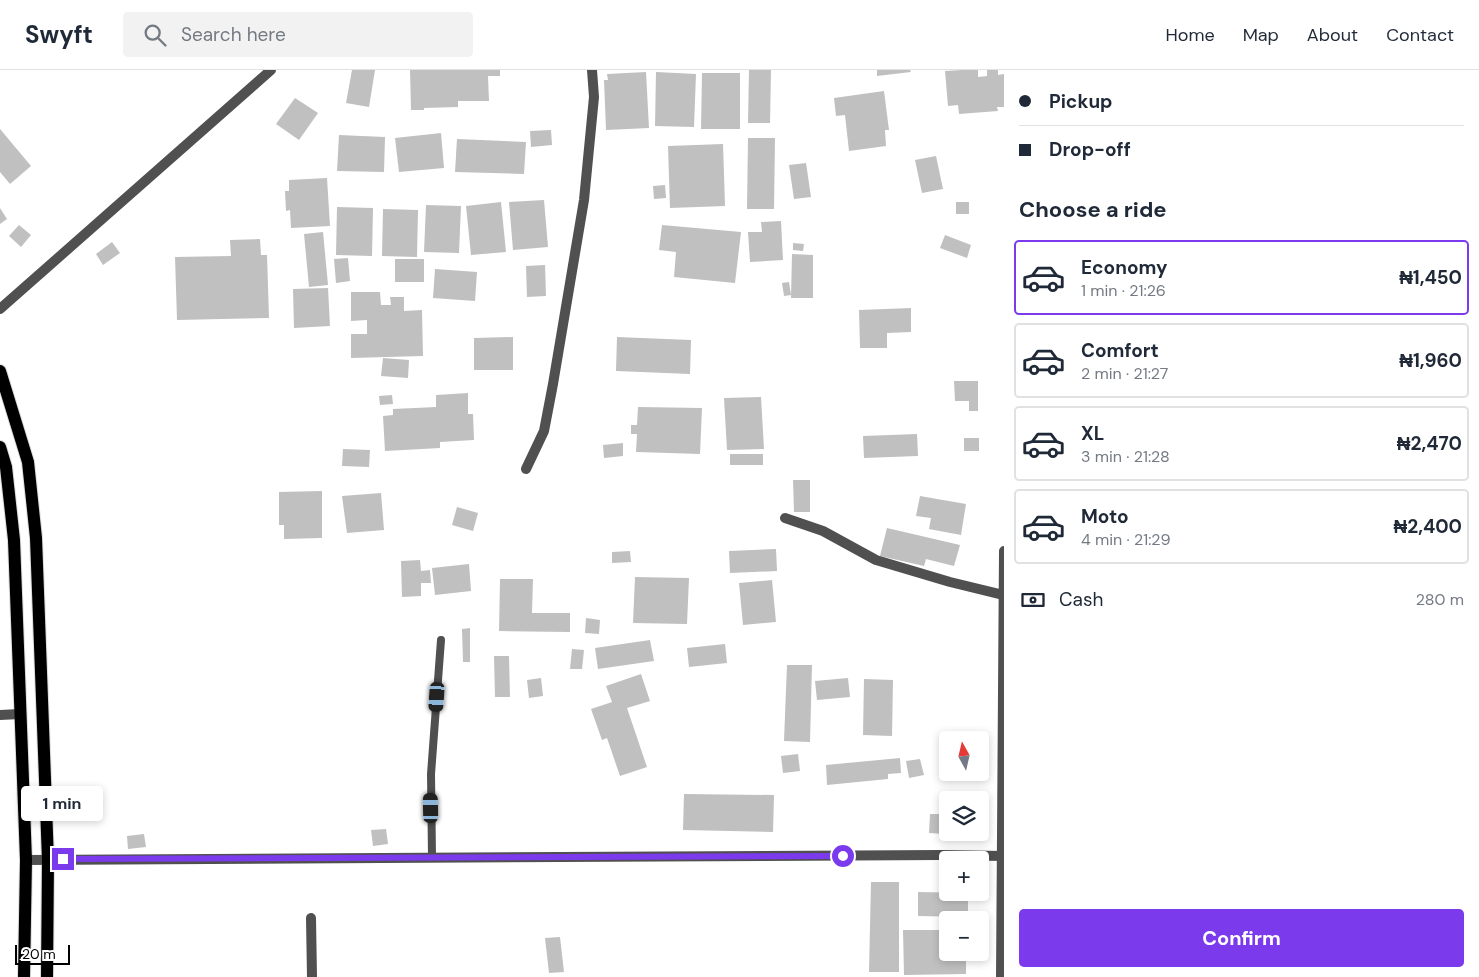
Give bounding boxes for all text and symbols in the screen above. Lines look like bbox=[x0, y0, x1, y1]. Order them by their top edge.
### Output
search box bbox=[123, 12, 473, 57]
text: Swyft bbox=[25, 19, 93, 50]
icon: search bbox=[141, 21, 169, 49]
text: Search here bbox=[181, 22, 286, 47]
text: Home bbox=[1165, 23, 1215, 47]
text: Map bbox=[1243, 23, 1279, 47]
text: About bbox=[1307, 23, 1358, 47]
text: Contact bbox=[1386, 23, 1454, 47]
text: Pickup bbox=[1049, 89, 1113, 114]
text: Drop-off bbox=[1049, 137, 1131, 162]
text: Choose a ride bbox=[1019, 195, 1167, 224]
icon: car bbox=[1021, 255, 1066, 300]
text: Economy bbox=[1081, 255, 1168, 280]
text: ₦1,450 bbox=[1399, 265, 1462, 290]
text: 1 min · 21:26 bbox=[1081, 280, 1166, 301]
icon: car bbox=[1021, 338, 1066, 383]
text: Comfort bbox=[1081, 338, 1159, 363]
text: ₦1,960 bbox=[1399, 348, 1462, 373]
text: 2 min · 21:27 bbox=[1081, 363, 1168, 384]
icon: car bbox=[1021, 421, 1066, 466]
text: XL bbox=[1081, 421, 1104, 446]
text: ₦2,470 bbox=[1397, 431, 1462, 456]
text: 3 min · 21:28 bbox=[1081, 446, 1170, 467]
icon: car bbox=[1021, 504, 1066, 549]
text: Moto bbox=[1081, 504, 1129, 529]
text: ₦2,400 bbox=[1394, 514, 1462, 539]
text: 4 min · 21:29 bbox=[1081, 529, 1170, 550]
icon: cash bbox=[1019, 586, 1047, 614]
text: Cash bbox=[1059, 587, 1103, 612]
text: 280 m bbox=[1416, 589, 1464, 610]
car bbox=[428, 682, 445, 712]
north arrow bbox=[939, 731, 989, 781]
map controls bbox=[939, 731, 989, 961]
callout: 1 min bbox=[22, 786, 104, 822]
button: layers bbox=[939, 791, 989, 841]
text: 1 min bbox=[43, 793, 81, 814]
car bbox=[423, 793, 438, 823]
route start bbox=[832, 845, 854, 867]
route end bbox=[52, 848, 74, 870]
button: + bbox=[939, 851, 989, 901]
button: Confirm bbox=[1019, 909, 1464, 967]
button: − bbox=[939, 911, 989, 961]
scale bar bbox=[15, 942, 70, 965]
text: 20 m bbox=[22, 945, 56, 963]

